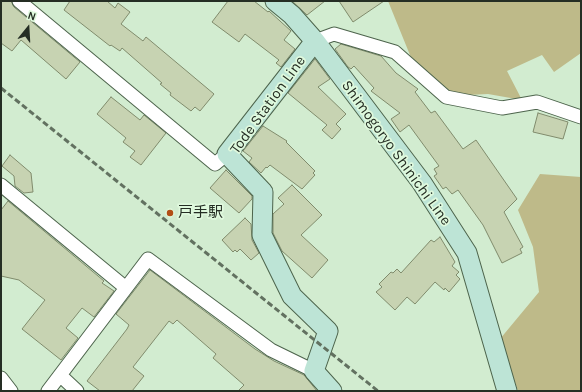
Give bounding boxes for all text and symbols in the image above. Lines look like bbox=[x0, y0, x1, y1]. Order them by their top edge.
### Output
north arrow bbox=[8, 8, 48, 48]
text: N bbox=[26, 9, 38, 24]
street label: Tode Station Line bbox=[226, 52, 310, 158]
street label: Shimogoryo Shinichi Line bbox=[337, 77, 455, 229]
place label: 戸手駅 bbox=[178, 204, 223, 222]
marker: 戸手駅 bbox=[165, 208, 175, 218]

